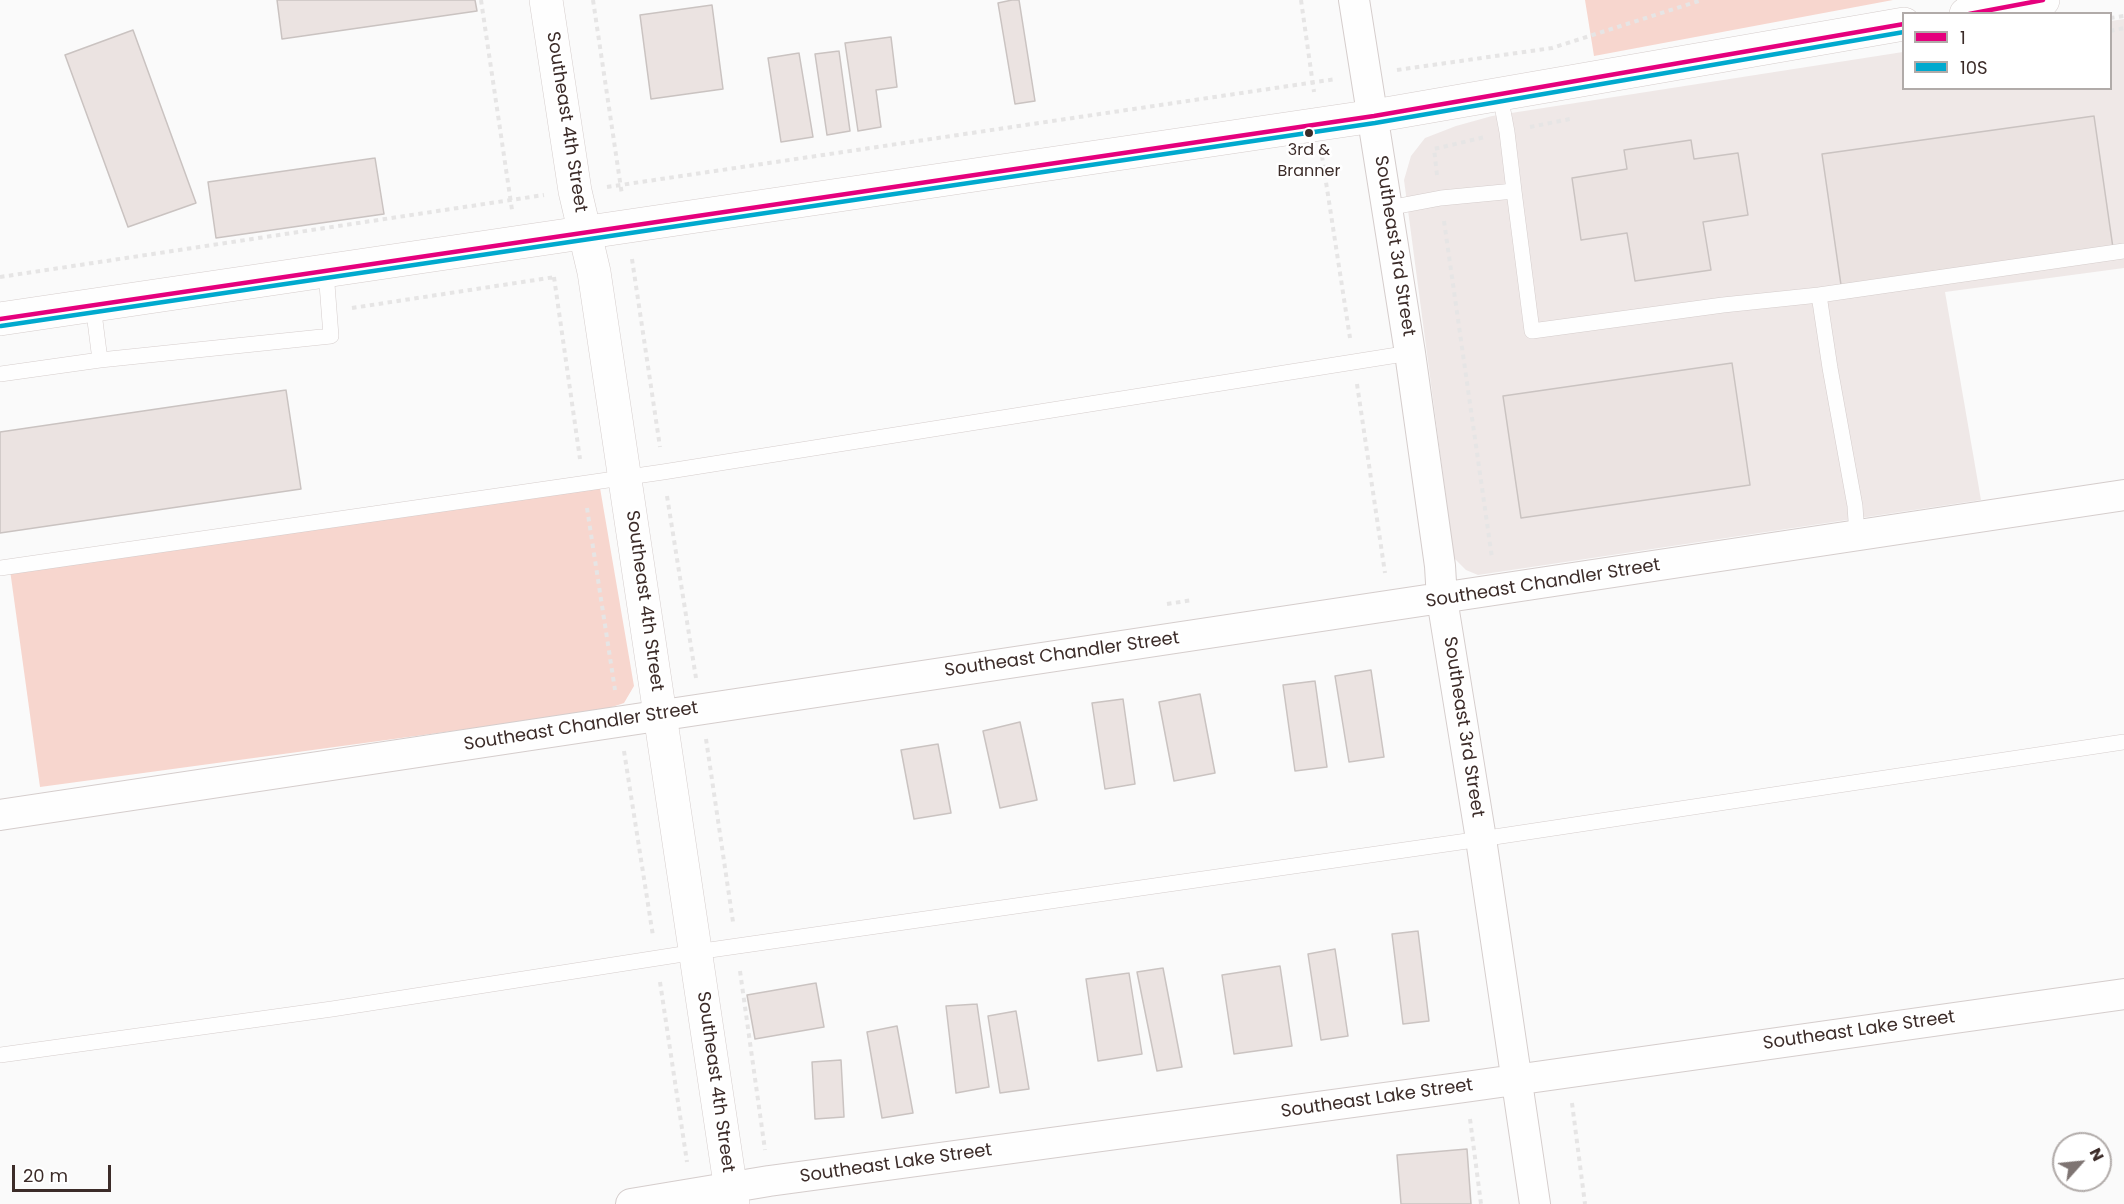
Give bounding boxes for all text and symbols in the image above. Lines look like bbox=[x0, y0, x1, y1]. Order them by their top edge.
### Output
legend bbox=[1902, 12, 2112, 90]
text: 1 bbox=[1960, 25, 1966, 50]
street label: Southeast 4th Street bbox=[541, 30, 591, 214]
text: 10S bbox=[1960, 55, 1988, 80]
marker: 3rd & Branner bbox=[1303, 127, 1315, 139]
place label: 3rd & Branner bbox=[1278, 141, 1340, 179]
street label: Southeast 3rd Street bbox=[1369, 154, 1419, 338]
street label: Southeast 4th Street bbox=[621, 509, 667, 693]
street label: Southeast Chandler Street bbox=[1424, 555, 1662, 613]
street label: Southeast Chandler Street bbox=[943, 628, 1181, 682]
street label: Southeast 3rd Street bbox=[1438, 635, 1488, 819]
street label: Southeast Chandler Street bbox=[462, 698, 700, 756]
street label: Southeast 4th Street bbox=[692, 990, 738, 1174]
street label: Southeast Lake Street bbox=[1762, 1007, 1956, 1055]
street label: Southeast Lake Street bbox=[1280, 1075, 1474, 1123]
north arrow bbox=[2052, 1132, 2112, 1192]
street label: Southeast Lake Street bbox=[799, 1140, 993, 1188]
text: N bbox=[2084, 1144, 2110, 1165]
scale bar bbox=[15, 1153, 114, 1191]
text: 20 m bbox=[23, 1163, 68, 1188]

